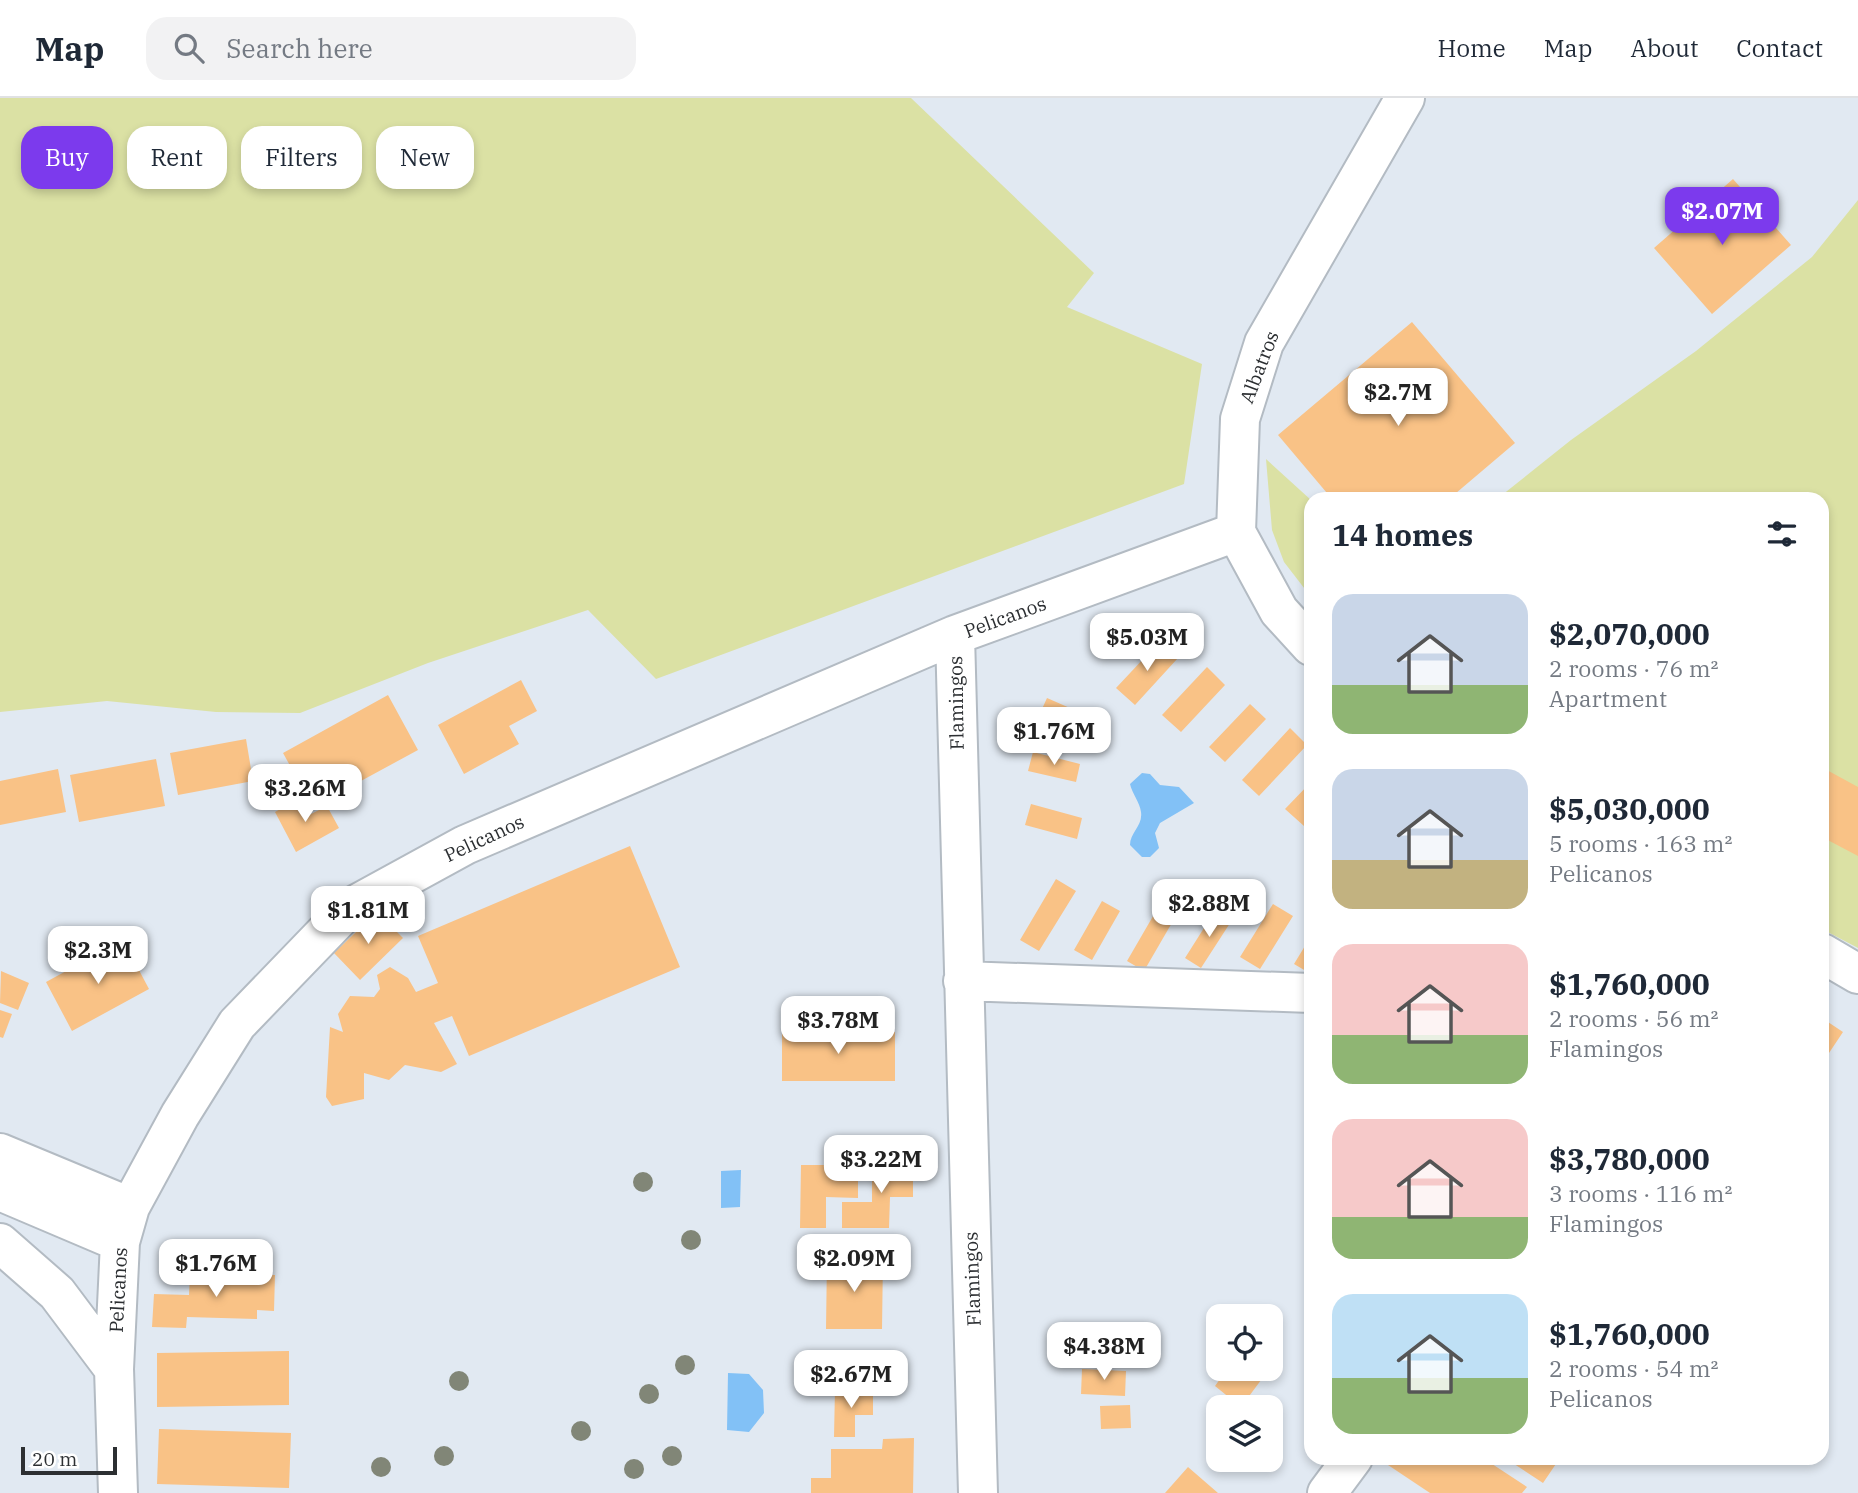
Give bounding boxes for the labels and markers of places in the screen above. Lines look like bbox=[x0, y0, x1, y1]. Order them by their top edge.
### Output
pin: $2.07M bbox=[1665, 188, 1779, 247]
pin: $2.7M bbox=[1349, 368, 1447, 428]
pin: $5.03M bbox=[1090, 614, 1204, 673]
pin: $1.76M bbox=[997, 708, 1111, 767]
pin: $3.26M bbox=[248, 764, 362, 824]
pin: $2.88M bbox=[1152, 880, 1266, 939]
pin: $1.81M bbox=[311, 886, 425, 946]
pin: $2.3M bbox=[49, 926, 147, 986]
pin: $3.78M bbox=[781, 996, 895, 1056]
pin: $3.22M bbox=[824, 1136, 938, 1195]
pin: $2.09M bbox=[797, 1234, 911, 1294]
pin: $1.76M bbox=[159, 1240, 273, 1299]
pin: $4.38M bbox=[1047, 1322, 1161, 1382]
pin: $2.67M bbox=[794, 1350, 908, 1410]

